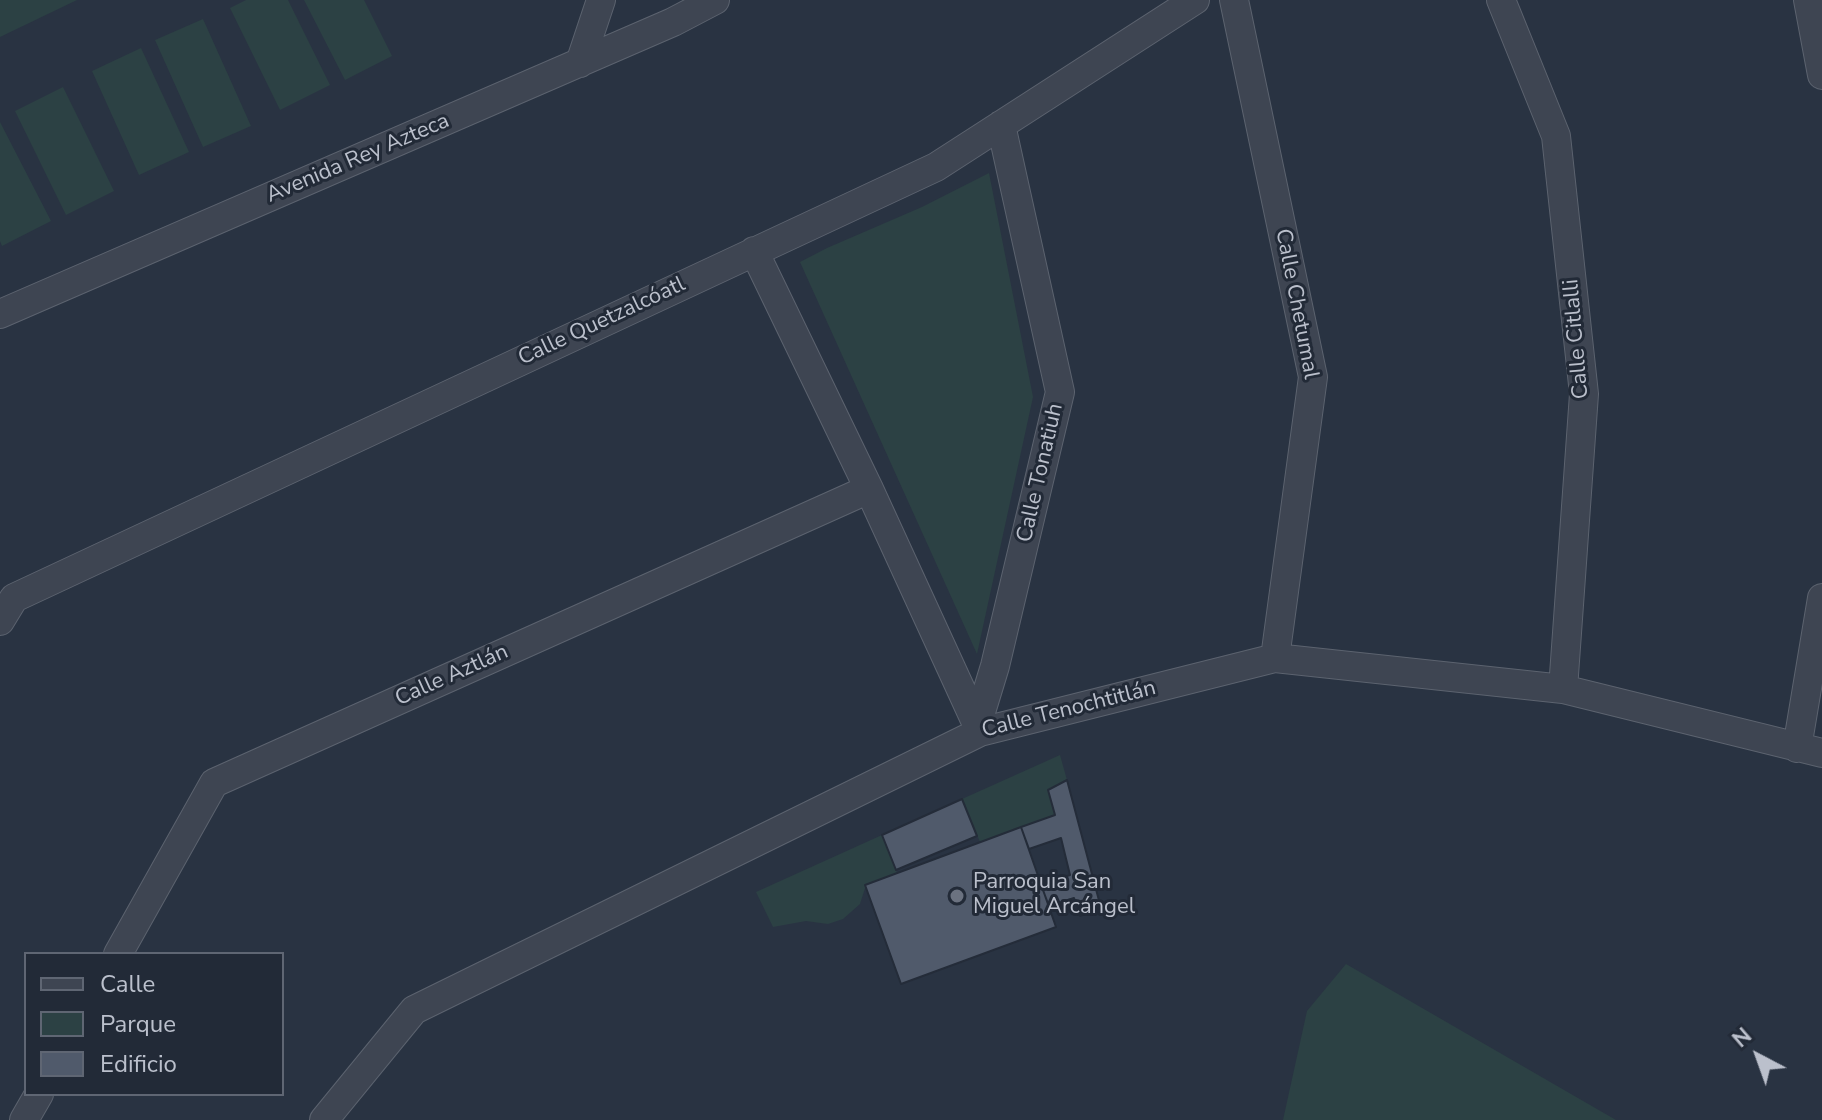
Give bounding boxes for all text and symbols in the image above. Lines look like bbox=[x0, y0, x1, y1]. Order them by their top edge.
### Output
street label: Avenida Rey Azteca bbox=[262, 108, 454, 210]
street label: Calle Chetumal bbox=[1269, 227, 1323, 381]
street label: Calle Quetzalcóatl bbox=[514, 272, 690, 372]
street label: Calle Citlalli bbox=[1559, 278, 1595, 400]
street label: Calle Tonatiuh bbox=[1012, 401, 1070, 545]
street label: Calle Aztlán bbox=[391, 639, 513, 713]
street label: Calle Tenochtitlán bbox=[979, 676, 1159, 744]
place label: Parroquia San Miguel Arcángel bbox=[973, 870, 1135, 922]
marker: Parroquia San Miguel Arcángel bbox=[948, 887, 966, 905]
legend bbox=[24, 952, 284, 1096]
text: Calle bbox=[100, 968, 155, 1000]
text: Parque bbox=[100, 1008, 176, 1040]
north arrow bbox=[1718, 1016, 1798, 1096]
text: N bbox=[1726, 1021, 1758, 1055]
text: Edificio bbox=[100, 1048, 177, 1080]

